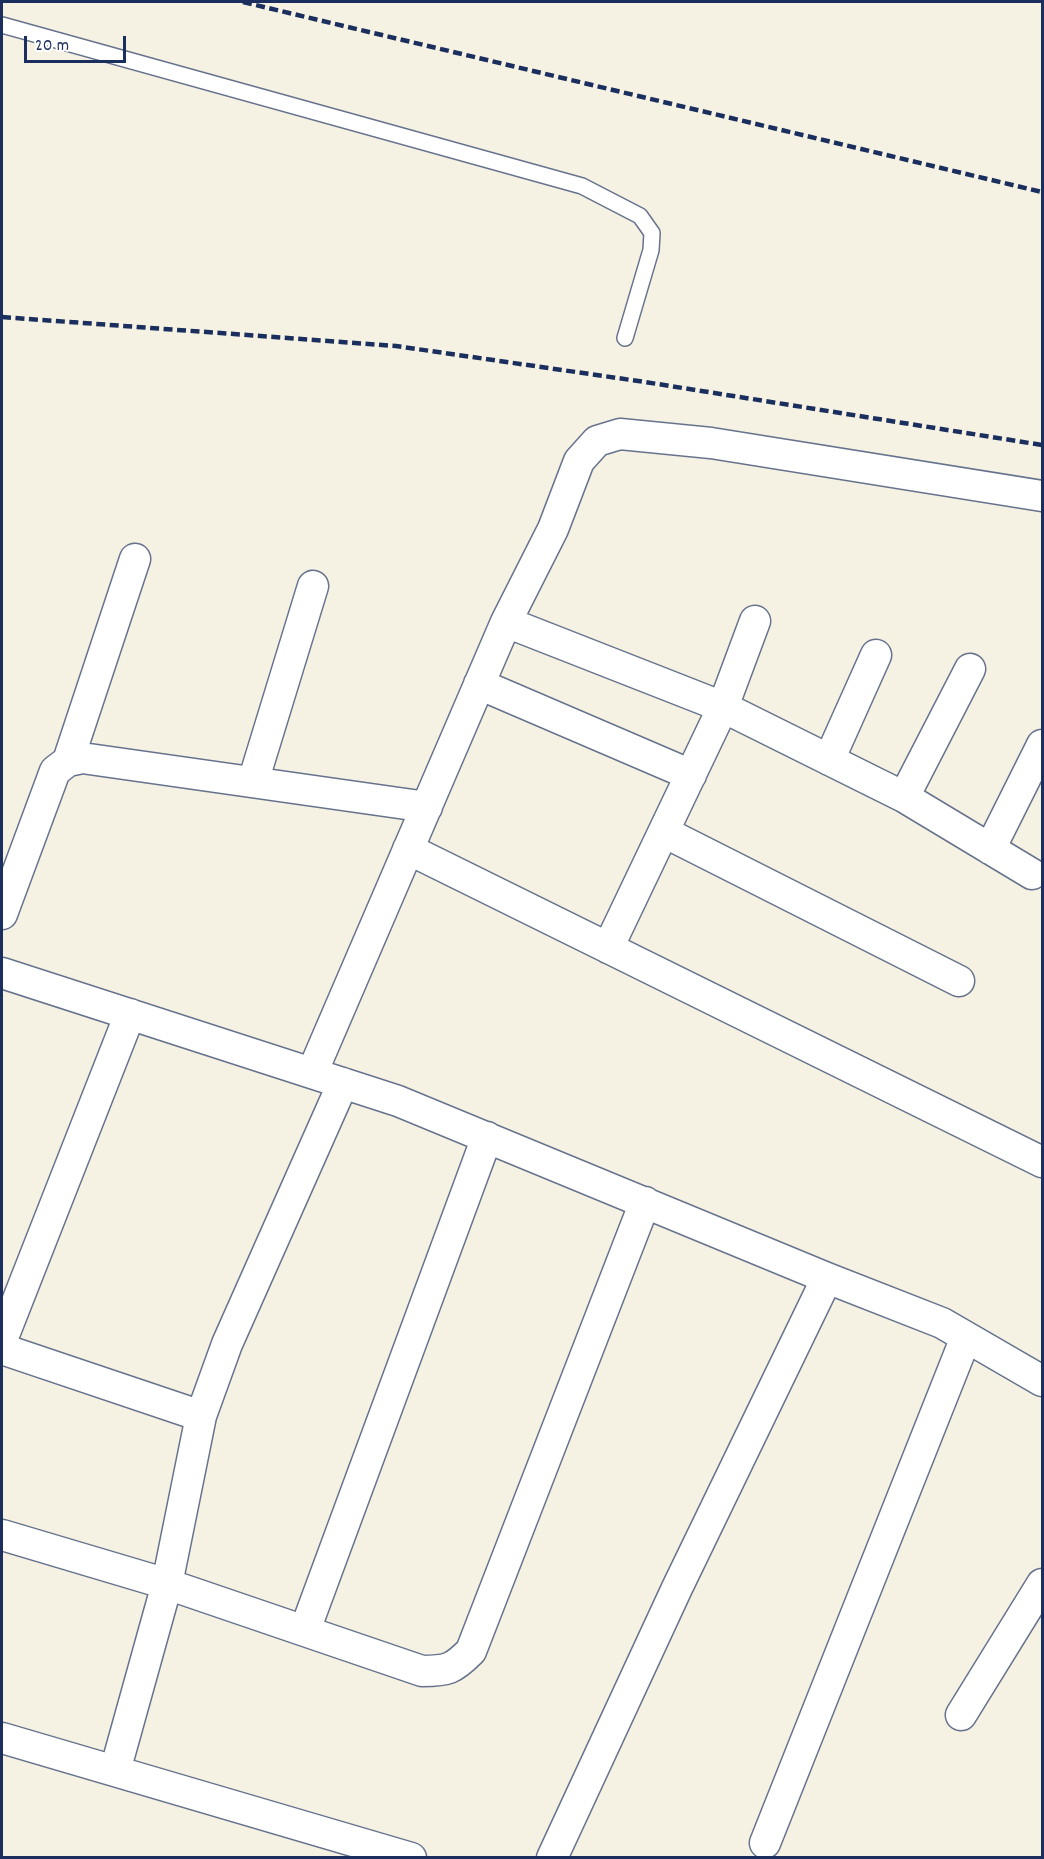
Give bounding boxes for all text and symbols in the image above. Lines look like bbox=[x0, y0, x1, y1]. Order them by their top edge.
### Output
scale bar bbox=[27, 24, 129, 62]
text: 20 m bbox=[35, 34, 69, 59]

